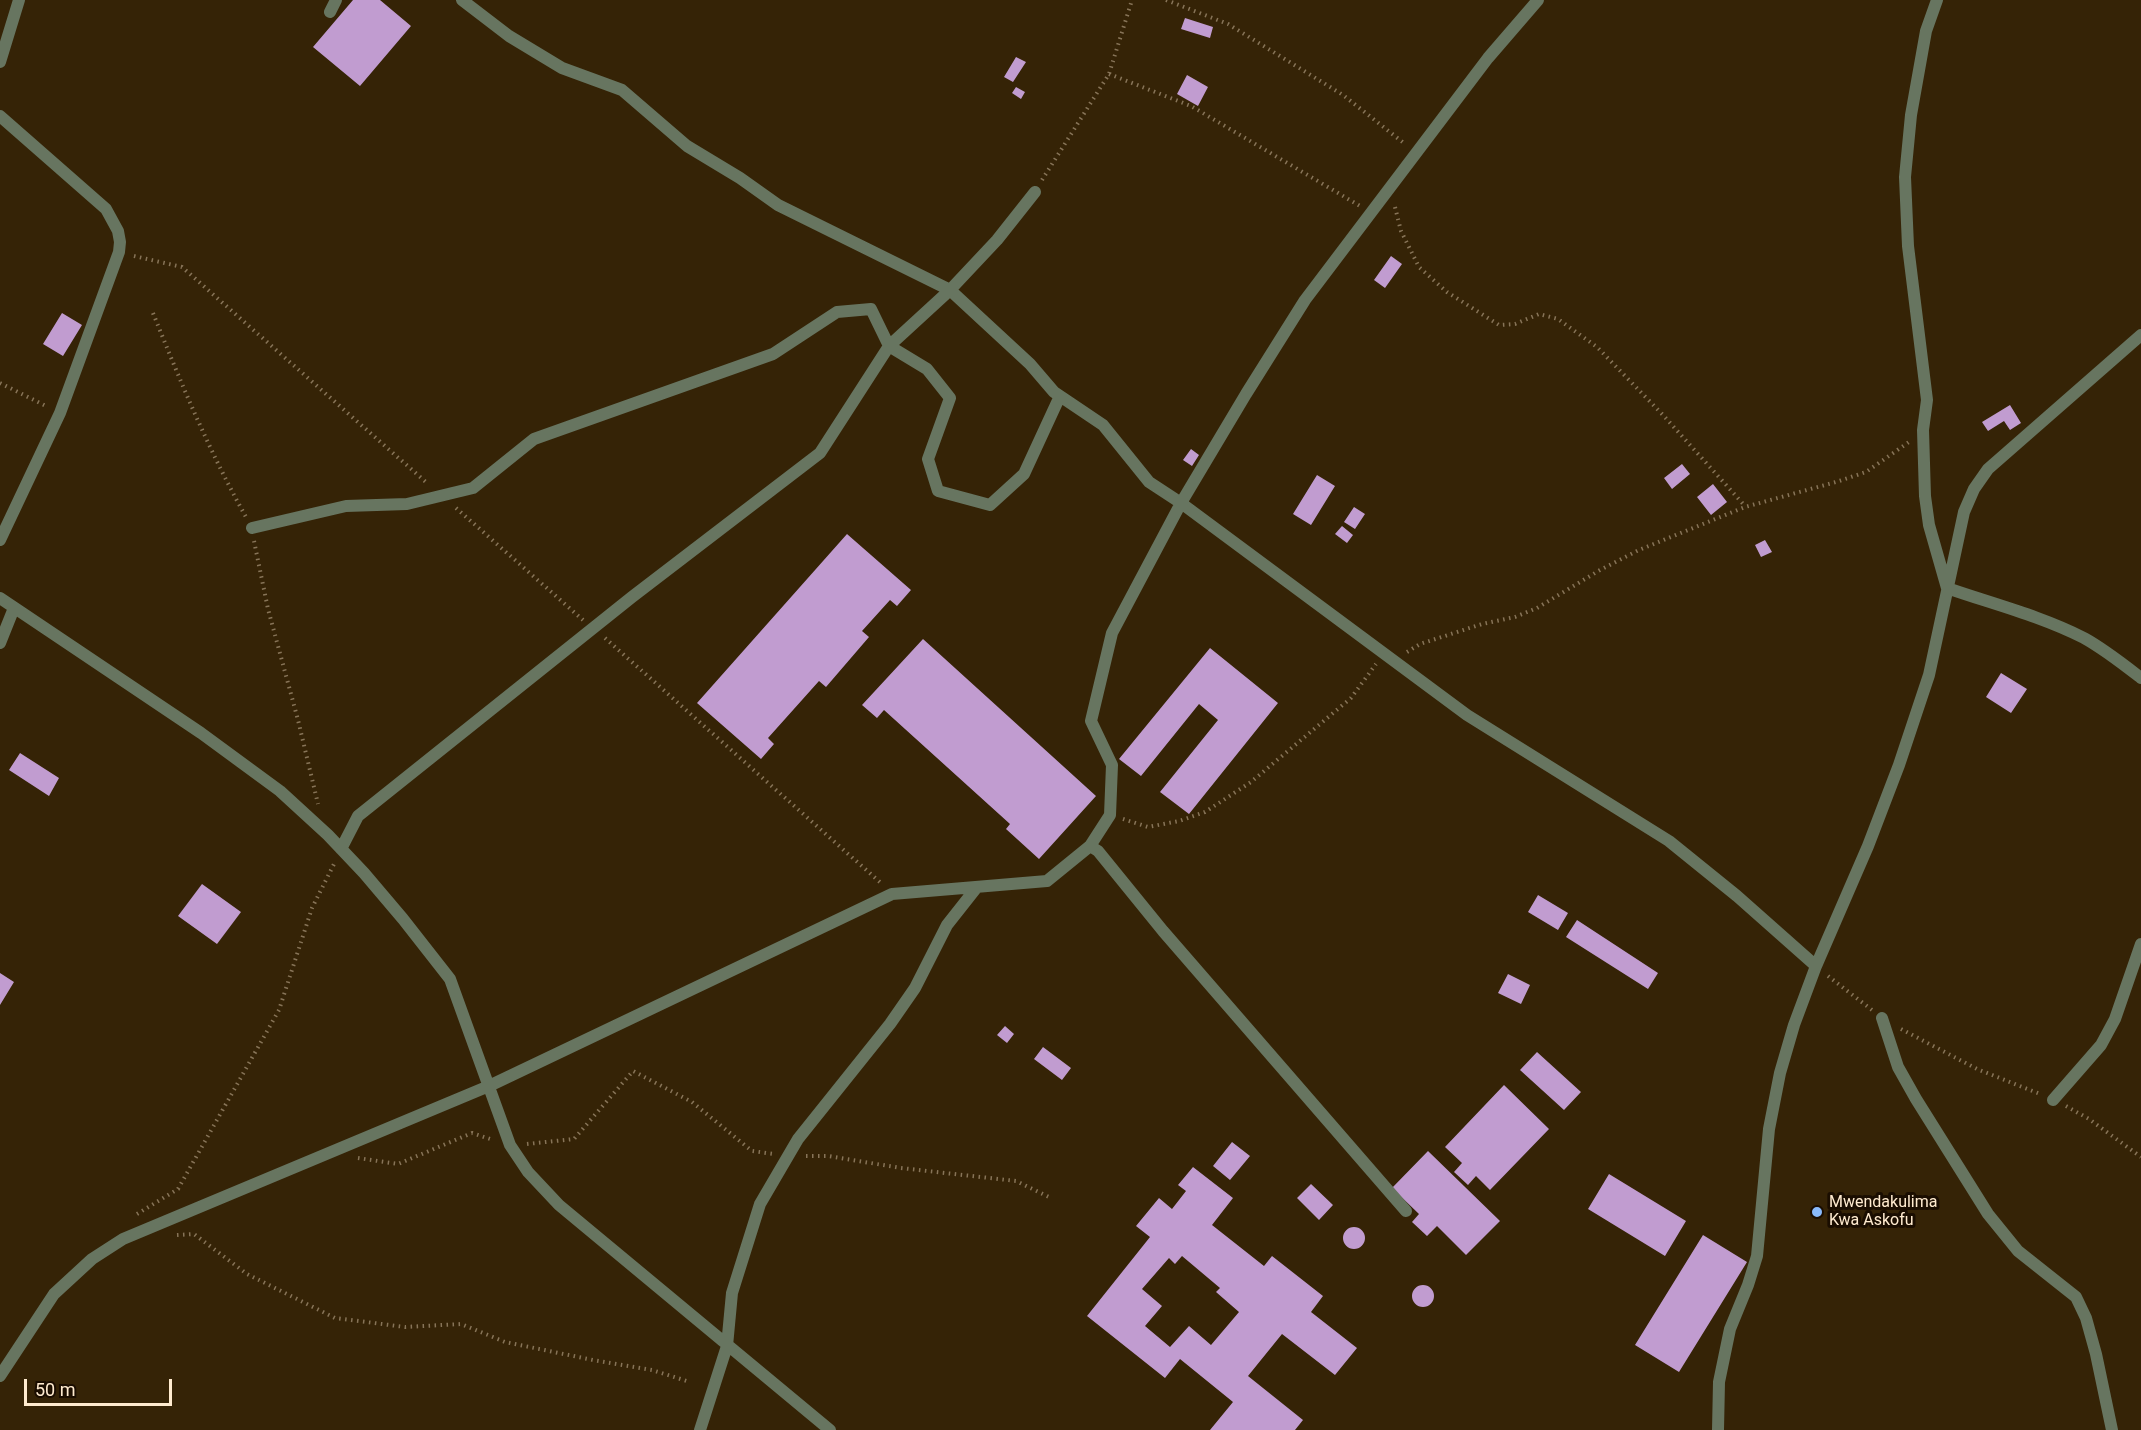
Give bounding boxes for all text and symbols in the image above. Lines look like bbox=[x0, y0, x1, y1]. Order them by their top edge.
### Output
place label: Mwendakulima Kwa Askofu bbox=[1829, 1193, 1937, 1231]
marker: Mwendakulima Kwa Askofu bbox=[1810, 1205, 1824, 1219]
scale bar bbox=[27, 1367, 176, 1405]
text: 50 m bbox=[35, 1379, 75, 1400]

